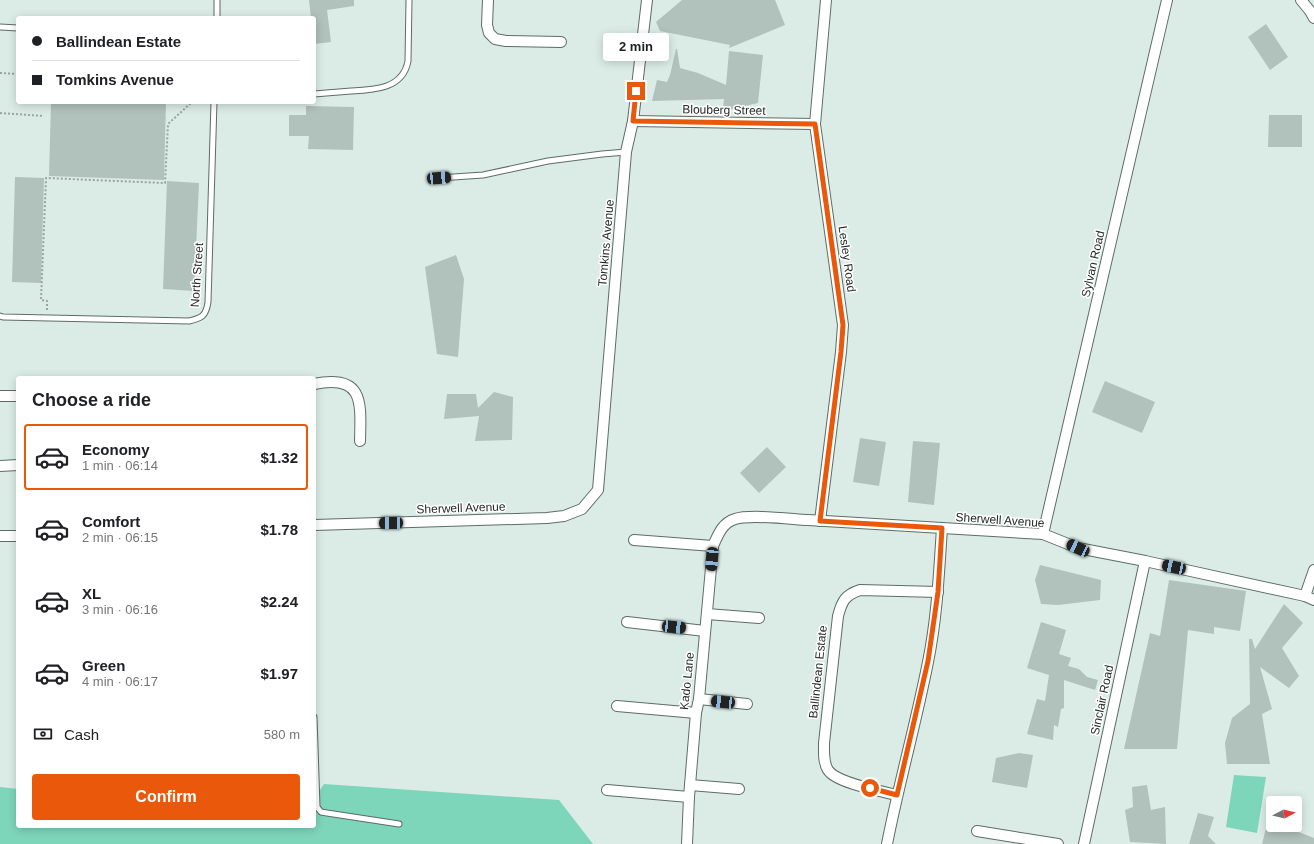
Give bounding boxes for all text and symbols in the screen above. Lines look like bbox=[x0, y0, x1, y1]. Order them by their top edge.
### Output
text: Ballindean Estate bbox=[56, 33, 181, 50]
callout: 2 min bbox=[603, 33, 669, 61]
text: 2 min bbox=[619, 39, 653, 54]
text: Tomkins Avenue bbox=[56, 71, 174, 88]
route end bbox=[627, 82, 645, 100]
street label: Blouberg Street bbox=[682, 102, 766, 118]
car bbox=[427, 171, 451, 185]
street label: Tomkins Avenue bbox=[595, 199, 617, 287]
street label: Lesley Road bbox=[835, 225, 859, 293]
street label: Sylvan Road bbox=[1079, 229, 1107, 299]
street label: North Street bbox=[188, 242, 206, 308]
text: Choose a ride bbox=[32, 390, 151, 410]
icon: car bbox=[34, 439, 70, 475]
text: Economy bbox=[82, 441, 150, 458]
text: $1.32 bbox=[260, 449, 298, 466]
text: 1 min · 06:14 bbox=[82, 458, 158, 473]
street label: Sherwell Avenue bbox=[416, 499, 506, 517]
street label: Sherwell Avenue bbox=[955, 510, 1045, 530]
icon: car bbox=[34, 511, 70, 547]
text: Comfort bbox=[82, 513, 140, 530]
car bbox=[379, 517, 403, 529]
text: $1.78 bbox=[260, 521, 298, 538]
text: 2 min · 06:15 bbox=[82, 530, 158, 545]
car bbox=[1065, 537, 1091, 559]
car bbox=[705, 547, 719, 571]
car bbox=[1161, 559, 1187, 575]
icon: car bbox=[34, 583, 70, 619]
text: XL bbox=[82, 585, 101, 602]
text: $2.24 bbox=[260, 593, 298, 610]
text: 3 min · 06:16 bbox=[82, 602, 158, 617]
car bbox=[661, 620, 687, 634]
street label: Ballindean Estate bbox=[806, 625, 830, 719]
street label: Kado Lane bbox=[677, 651, 697, 711]
icon: car bbox=[34, 655, 70, 691]
text: Green bbox=[82, 657, 125, 674]
street label: Sinclair Road bbox=[1088, 664, 1116, 736]
text: $1.97 bbox=[260, 665, 298, 682]
text: 4 min · 06:17 bbox=[82, 674, 158, 689]
car bbox=[710, 695, 736, 709]
icon: cash bbox=[32, 723, 54, 745]
text: Cash bbox=[64, 726, 99, 743]
text: 580 m bbox=[264, 727, 300, 742]
button: Confirm bbox=[32, 774, 300, 820]
route start bbox=[861, 779, 879, 797]
north arrow bbox=[1266, 796, 1302, 832]
map controls bbox=[1266, 796, 1302, 832]

